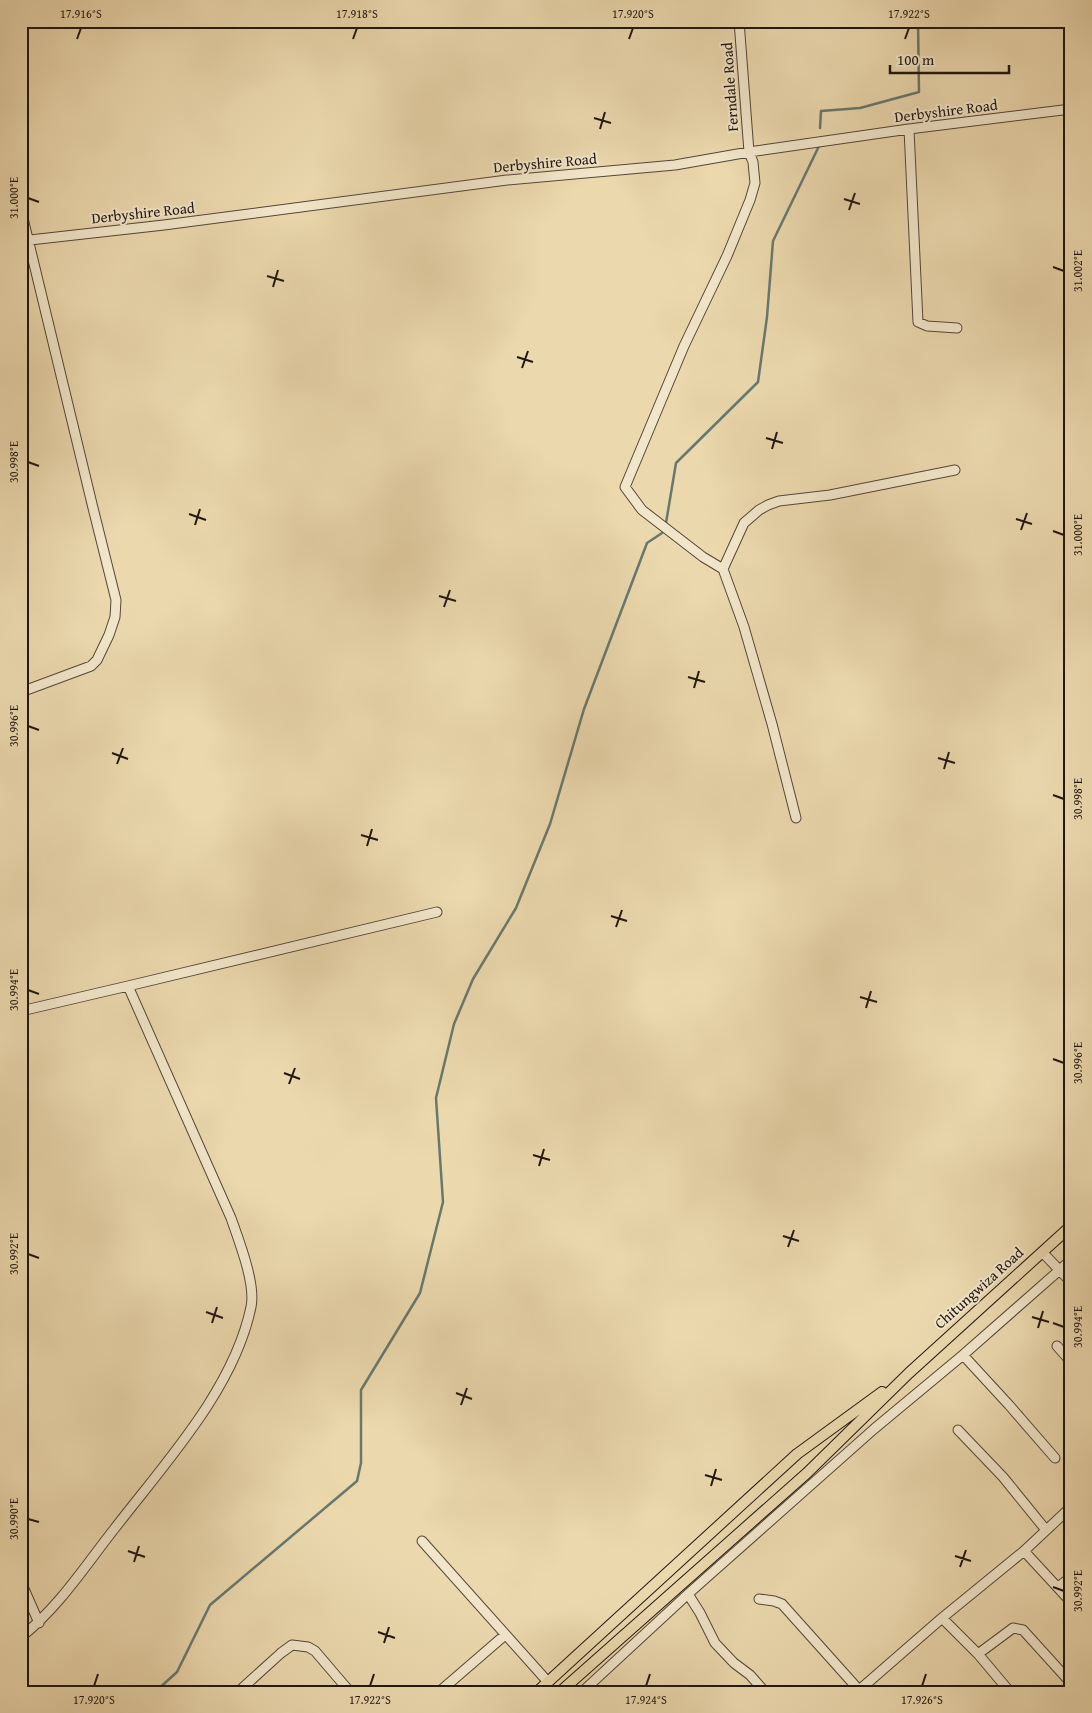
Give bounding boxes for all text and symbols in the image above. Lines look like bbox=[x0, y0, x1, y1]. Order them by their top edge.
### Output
text: 17.916°S bbox=[60, 5, 102, 22]
text: 17.918°S bbox=[336, 5, 378, 22]
text: 17.920°S bbox=[612, 5, 654, 22]
text: 17.922°S bbox=[888, 5, 930, 22]
street label: Ferndale Road bbox=[716, 42, 743, 132]
scale bar bbox=[890, 42, 1008, 74]
text: 100 m bbox=[897, 49, 935, 70]
street label: Derbyshire Road bbox=[893, 94, 999, 127]
street label: Derbyshire Road bbox=[492, 148, 598, 177]
text: 31.000°E bbox=[5, 177, 22, 219]
street label: Derbyshire Road bbox=[90, 197, 196, 228]
text: 31.002°E bbox=[1069, 250, 1086, 292]
text: 30.998°E bbox=[5, 441, 22, 483]
text: 31.000°E bbox=[1069, 514, 1086, 556]
text: 30.996°E bbox=[5, 705, 22, 747]
text: 30.998°E bbox=[1069, 778, 1086, 820]
text: 30.994°E bbox=[5, 969, 22, 1011]
text: 30.996°E bbox=[1069, 1042, 1086, 1084]
text: 30.992°E bbox=[5, 1233, 22, 1275]
street label: Chitungwiza Road bbox=[930, 1242, 1028, 1333]
text: 30.994°E bbox=[1069, 1306, 1086, 1348]
text: 30.990°E bbox=[5, 1498, 22, 1540]
text: 30.992°E bbox=[1069, 1570, 1086, 1612]
text: 17.920°S bbox=[73, 1691, 115, 1708]
text: 17.922°S bbox=[349, 1691, 391, 1708]
text: 17.924°S bbox=[625, 1691, 667, 1708]
text: 17.926°S bbox=[901, 1691, 943, 1708]

